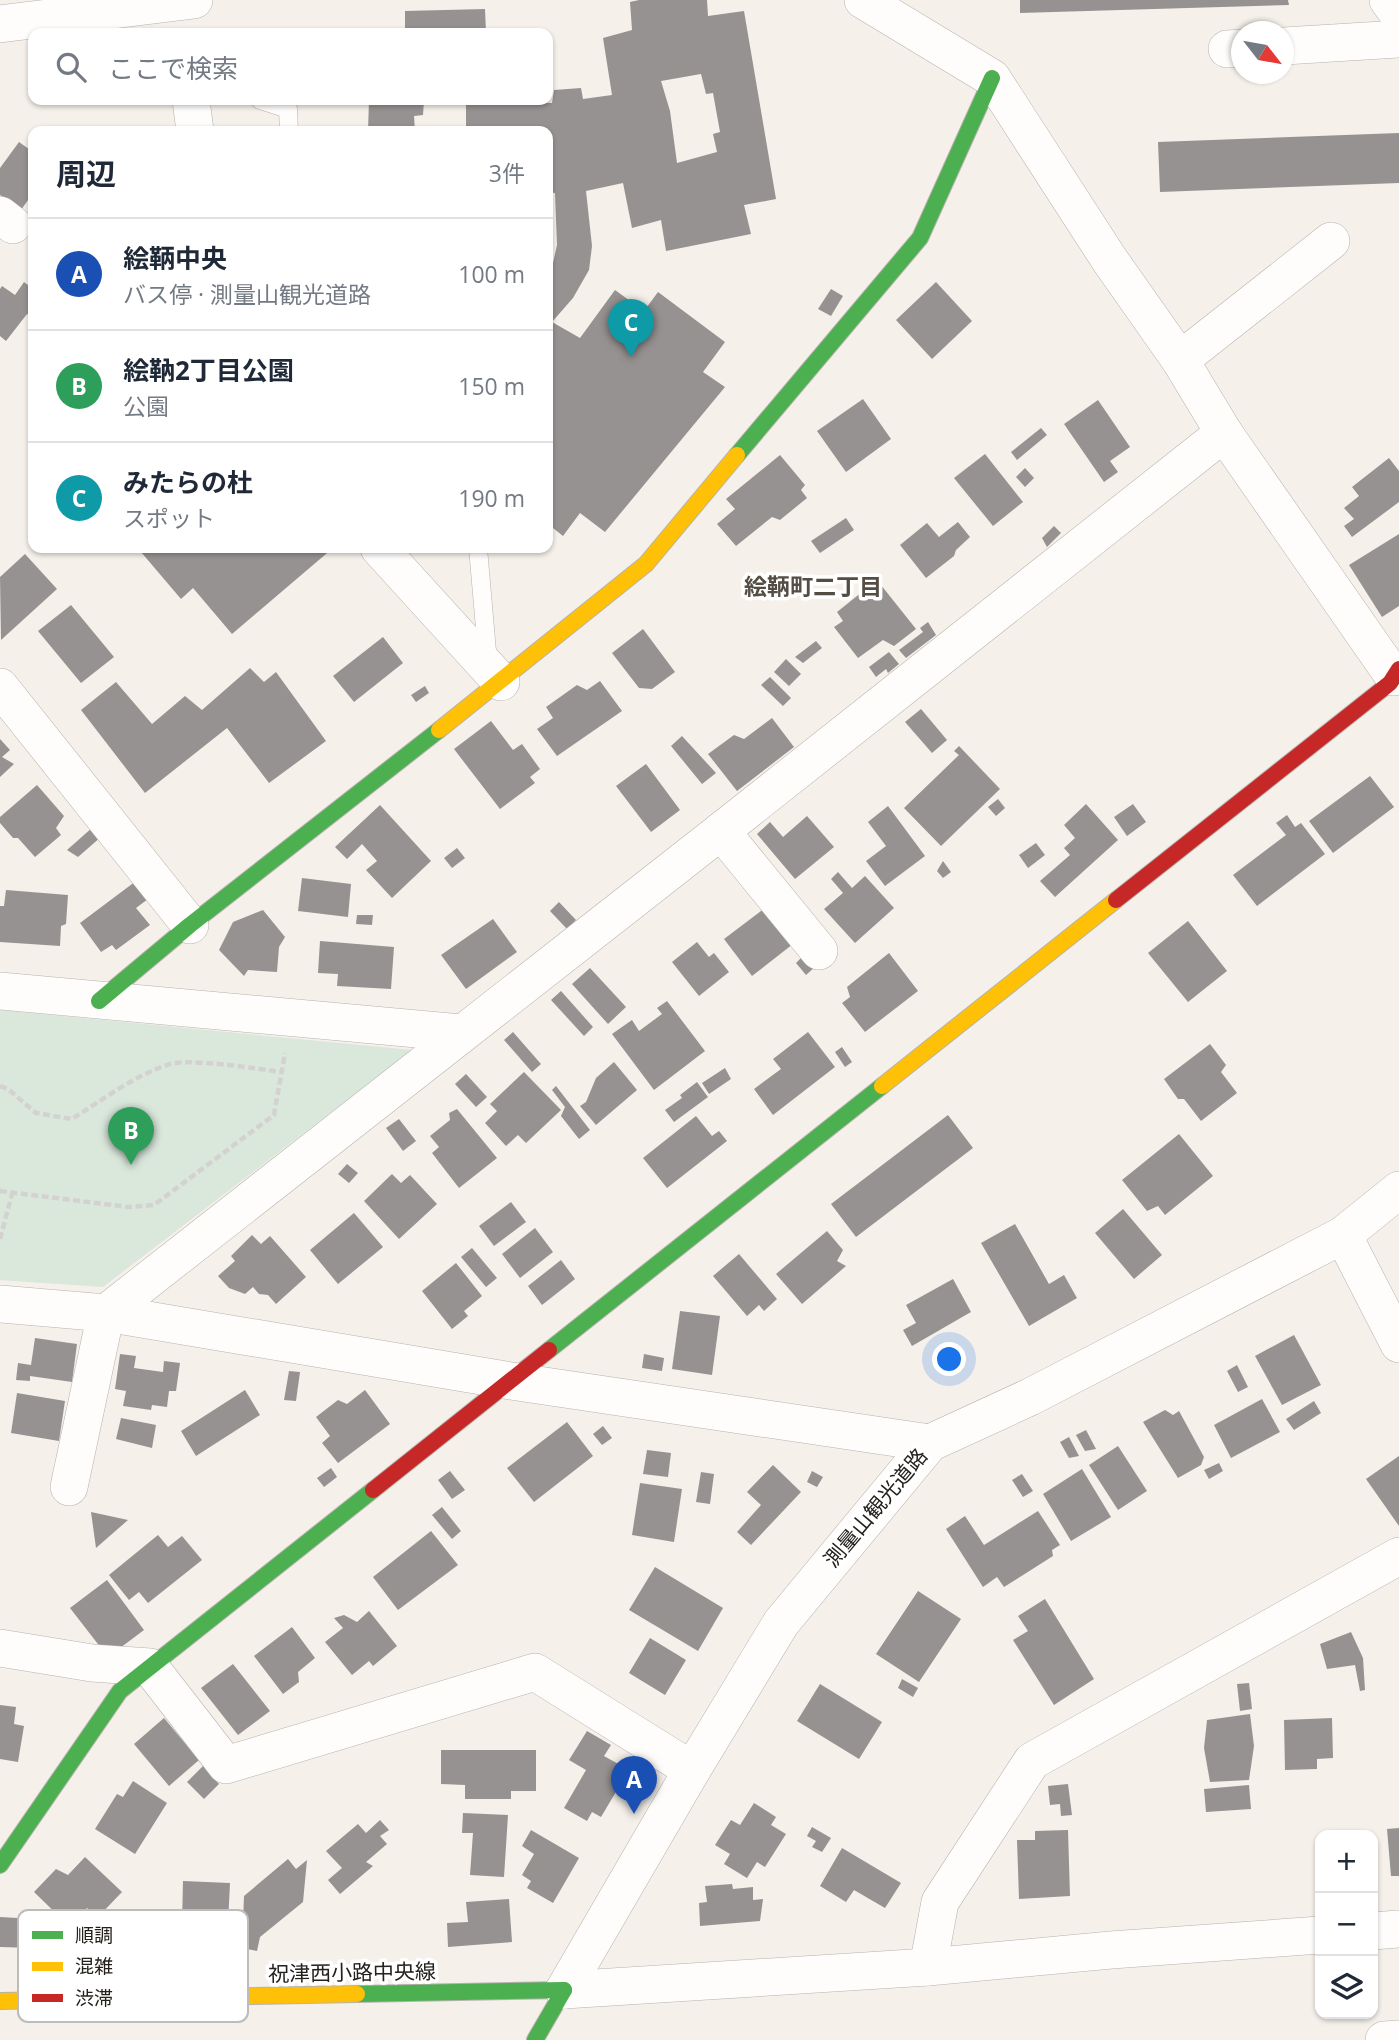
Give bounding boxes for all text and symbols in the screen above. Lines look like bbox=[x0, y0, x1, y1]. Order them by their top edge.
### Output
north arrow bbox=[1231, 21, 1294, 84]
search box bbox=[28, 28, 553, 105]
icon: search bbox=[52, 48, 90, 86]
text: ここで検索 bbox=[108, 50, 238, 86]
text: 周辺 bbox=[56, 153, 116, 194]
text: 3件 bbox=[489, 157, 525, 189]
text: 絵鞆中央 bbox=[123, 240, 227, 276]
text: A bbox=[71, 258, 87, 290]
text: 100 m bbox=[458, 258, 525, 290]
text: バス停 · 測量山観光道路 bbox=[123, 278, 371, 310]
pin: C bbox=[608, 299, 654, 357]
text: 絵靹2丁目公園 bbox=[123, 352, 294, 388]
text: B bbox=[71, 370, 87, 402]
text: 150 m bbox=[458, 370, 525, 402]
text: 公園 bbox=[123, 390, 169, 422]
text: みたらの杜 bbox=[123, 464, 253, 500]
text: C bbox=[72, 482, 86, 514]
text: 190 m bbox=[458, 482, 525, 514]
text: スポット bbox=[123, 502, 215, 534]
district label: 絵鞆町二丁目 bbox=[744, 570, 882, 602]
pin: B bbox=[108, 1107, 154, 1165]
your location bbox=[932, 1342, 966, 1376]
street label: 測量山観光道路 bbox=[817, 1442, 933, 1573]
pin: A bbox=[611, 1756, 657, 1814]
map controls bbox=[1315, 1830, 1378, 2019]
button: + bbox=[1315, 1830, 1378, 1893]
button: − bbox=[1315, 1893, 1378, 1956]
legend bbox=[18, 1910, 248, 2022]
text: 順調 bbox=[75, 1922, 113, 1948]
text: 混雑 bbox=[75, 1953, 113, 1979]
button: layers bbox=[1315, 1956, 1378, 2019]
street label: 祝津西小路中央線 bbox=[268, 1957, 436, 1987]
text: 渋滞 bbox=[75, 1985, 113, 2011]

